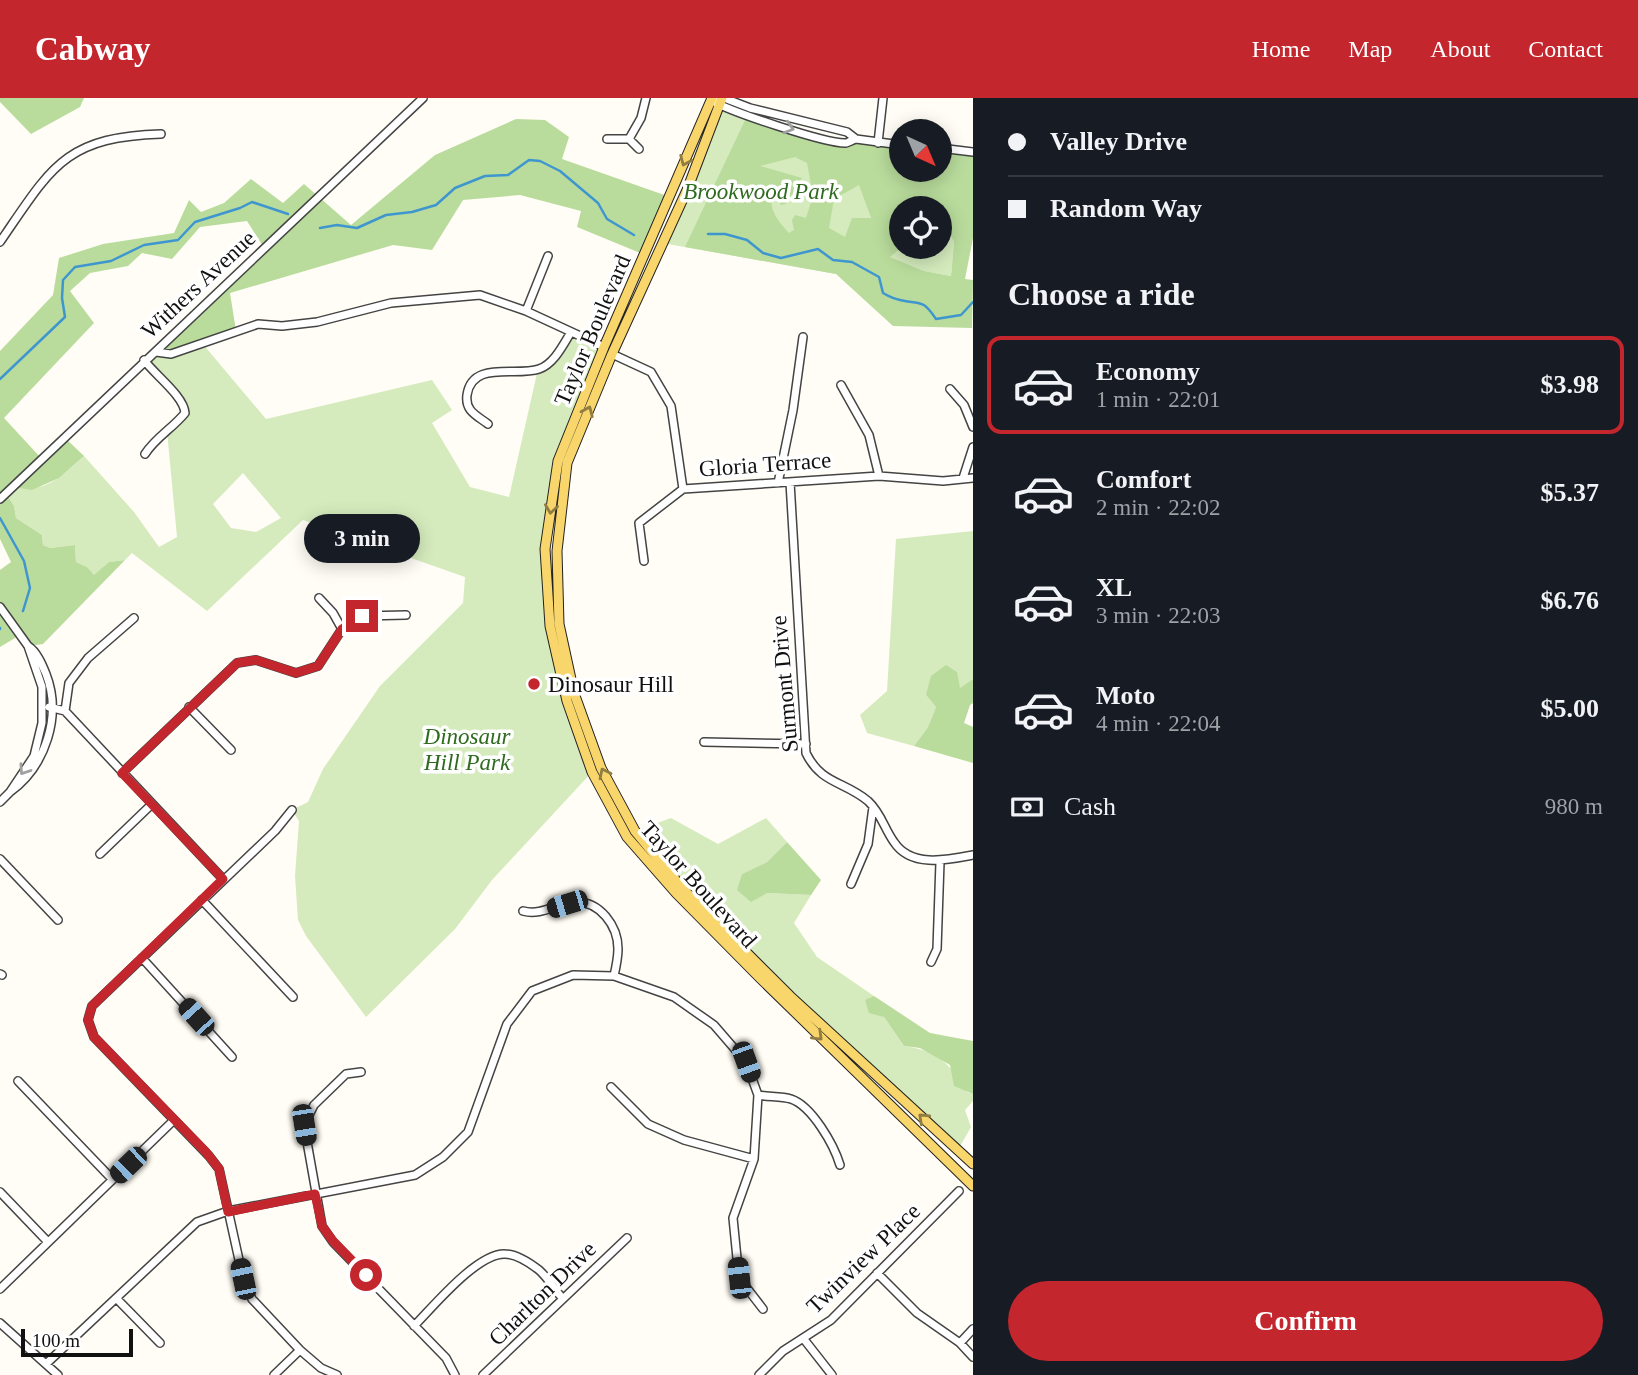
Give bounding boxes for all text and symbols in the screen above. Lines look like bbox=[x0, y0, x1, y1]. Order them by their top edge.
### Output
text: Cabway bbox=[35, 31, 151, 67]
text: Home bbox=[1252, 36, 1310, 62]
text: Map bbox=[1348, 36, 1392, 62]
text: About bbox=[1430, 36, 1490, 62]
text: Contact bbox=[1528, 36, 1603, 62]
north arrow bbox=[889, 119, 952, 182]
map controls bbox=[889, 119, 952, 259]
one-way arrow bbox=[783, 120, 795, 135]
text: Valley Drive bbox=[1050, 127, 1187, 156]
one-way arrow bbox=[680, 154, 694, 166]
park label: Brookwood Park bbox=[683, 179, 840, 204]
text: Random Way bbox=[1050, 194, 1202, 223]
button: locate bbox=[889, 196, 952, 259]
street label: Withers Avenue bbox=[136, 225, 260, 343]
street label: Taylor Boulevard bbox=[549, 251, 636, 409]
text: Choose a ride bbox=[1008, 276, 1195, 312]
icon: car bbox=[1012, 354, 1075, 417]
text: Economy bbox=[1096, 357, 1200, 386]
text: $3.98 bbox=[1541, 370, 1599, 399]
text: 1 min · 22:01 bbox=[1096, 387, 1221, 412]
one-way arrow bbox=[580, 406, 594, 418]
street label: Gloria Terrace bbox=[698, 447, 832, 482]
icon: car bbox=[1012, 462, 1075, 525]
text: Comfort bbox=[1096, 465, 1191, 494]
text: $5.37 bbox=[1541, 478, 1599, 507]
text: 2 min · 22:02 bbox=[1096, 495, 1221, 520]
one-way arrow bbox=[544, 503, 559, 515]
callout: 3 min bbox=[304, 514, 420, 564]
text: 3 min bbox=[334, 526, 390, 551]
icon: car bbox=[1012, 570, 1075, 633]
text: XL bbox=[1096, 573, 1132, 602]
text: $6.76 bbox=[1541, 586, 1599, 615]
route end bbox=[346, 600, 378, 632]
text: 3 min · 22:03 bbox=[1096, 603, 1221, 628]
street label: Surmont Drive bbox=[766, 614, 803, 753]
place label: Dinosaur Hill bbox=[548, 672, 674, 697]
marker: Dinosaur Hill bbox=[526, 676, 542, 692]
icon: car bbox=[1012, 678, 1075, 741]
text: Moto bbox=[1096, 681, 1155, 710]
text: $5.00 bbox=[1541, 694, 1599, 723]
text: 4 min · 22:04 bbox=[1096, 711, 1221, 736]
park label: Dinosaur Hill Park bbox=[423, 724, 511, 775]
one-way arrow bbox=[19, 763, 32, 776]
one-way arrow bbox=[599, 768, 613, 780]
icon: cash bbox=[1008, 788, 1046, 826]
text: Cash bbox=[1064, 792, 1116, 821]
text: 980 m bbox=[1545, 794, 1603, 819]
street label: Taylor Boulevard bbox=[635, 816, 762, 953]
car bbox=[544, 888, 591, 920]
car bbox=[175, 994, 218, 1040]
one-way arrow bbox=[810, 1027, 823, 1040]
car bbox=[729, 1039, 764, 1085]
car bbox=[291, 1103, 318, 1147]
one-way arrow bbox=[918, 1114, 931, 1126]
car bbox=[106, 1143, 151, 1187]
street label: Twinview Place bbox=[802, 1198, 925, 1318]
street label: Charlton Drive bbox=[484, 1236, 601, 1350]
car bbox=[229, 1256, 258, 1302]
car bbox=[727, 1256, 752, 1300]
route start bbox=[350, 1259, 382, 1291]
button: Confirm bbox=[1008, 1281, 1603, 1361]
scale bar bbox=[21, 1326, 133, 1358]
text: 100 m bbox=[32, 1330, 80, 1351]

